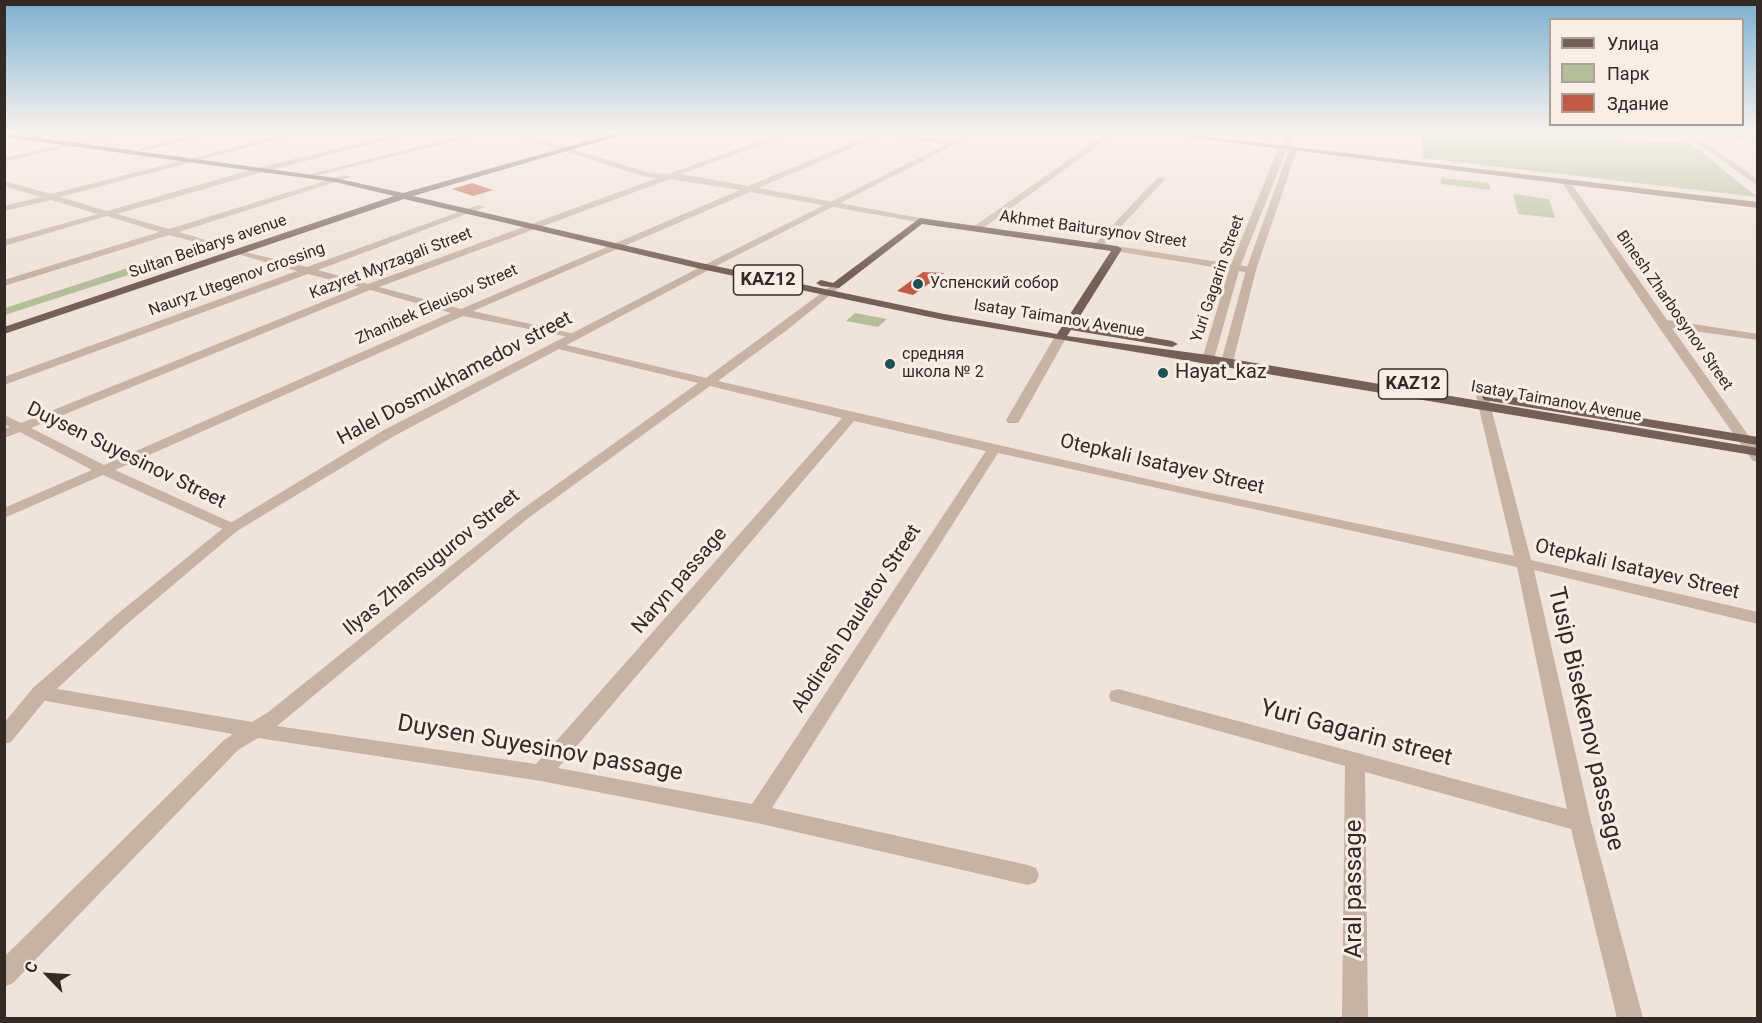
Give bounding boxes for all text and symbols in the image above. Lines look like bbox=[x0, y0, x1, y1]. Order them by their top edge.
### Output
legend bbox=[1549, 18, 1744, 126]
text: Улица bbox=[1607, 33, 1659, 54]
text: Парк bbox=[1607, 63, 1649, 84]
text: Здание bbox=[1607, 93, 1669, 114]
street label: Akhmet Baitursynov Street bbox=[998, 207, 1188, 253]
street label: Sultan Beibarys avenue bbox=[127, 211, 289, 283]
street label: Yuri Gagarin Street bbox=[1187, 213, 1249, 345]
street label: Kazyret Myrzagali Street bbox=[307, 224, 475, 304]
street label: Binesh Zharbosynov Street bbox=[1612, 227, 1736, 395]
street label: Nauryz Utegenov crossing bbox=[146, 239, 328, 321]
street label: Zhanibek Eleuisov Street bbox=[353, 261, 521, 349]
road number: KAZ12 bbox=[734, 265, 802, 295]
place label: Успенский собор bbox=[930, 274, 1059, 294]
marker: Успенский собор bbox=[911, 277, 925, 291]
street label: Isatay Taimanov Avenue bbox=[972, 296, 1146, 342]
street label: Halel Dosmukhamedov street bbox=[334, 307, 576, 451]
place label: cредняя школа № 2 bbox=[902, 345, 984, 383]
marker: cредняя школа № 2 bbox=[883, 357, 897, 371]
place label: Hayat_kaz bbox=[1175, 361, 1267, 385]
marker: Hayat_kaz bbox=[1156, 366, 1170, 380]
road number: KAZ12 bbox=[1378, 369, 1448, 399]
street label: Isatay Taimanov Avenue bbox=[1469, 378, 1643, 426]
street label: Duysen Suyesinov Street bbox=[23, 397, 229, 515]
street label: Otepkali Isatayev Street bbox=[1057, 430, 1267, 500]
street label: Ilyas Zhansugurov Street bbox=[339, 485, 525, 641]
street label: Abdiresh Dauletov Street bbox=[787, 520, 927, 718]
street label: Naryn passage bbox=[627, 523, 733, 639]
street label: Otepkali Isatayev Street bbox=[1532, 535, 1742, 605]
street label: Tusip Bisekenov passage bbox=[1541, 584, 1629, 854]
street label: Yuri Gagarin street bbox=[1257, 695, 1455, 773]
street label: Duysen Suyesinov passage bbox=[395, 710, 685, 788]
street label: Aral passage bbox=[1341, 820, 1369, 958]
north arrow bbox=[18, 945, 78, 1005]
text: С bbox=[20, 958, 42, 976]

